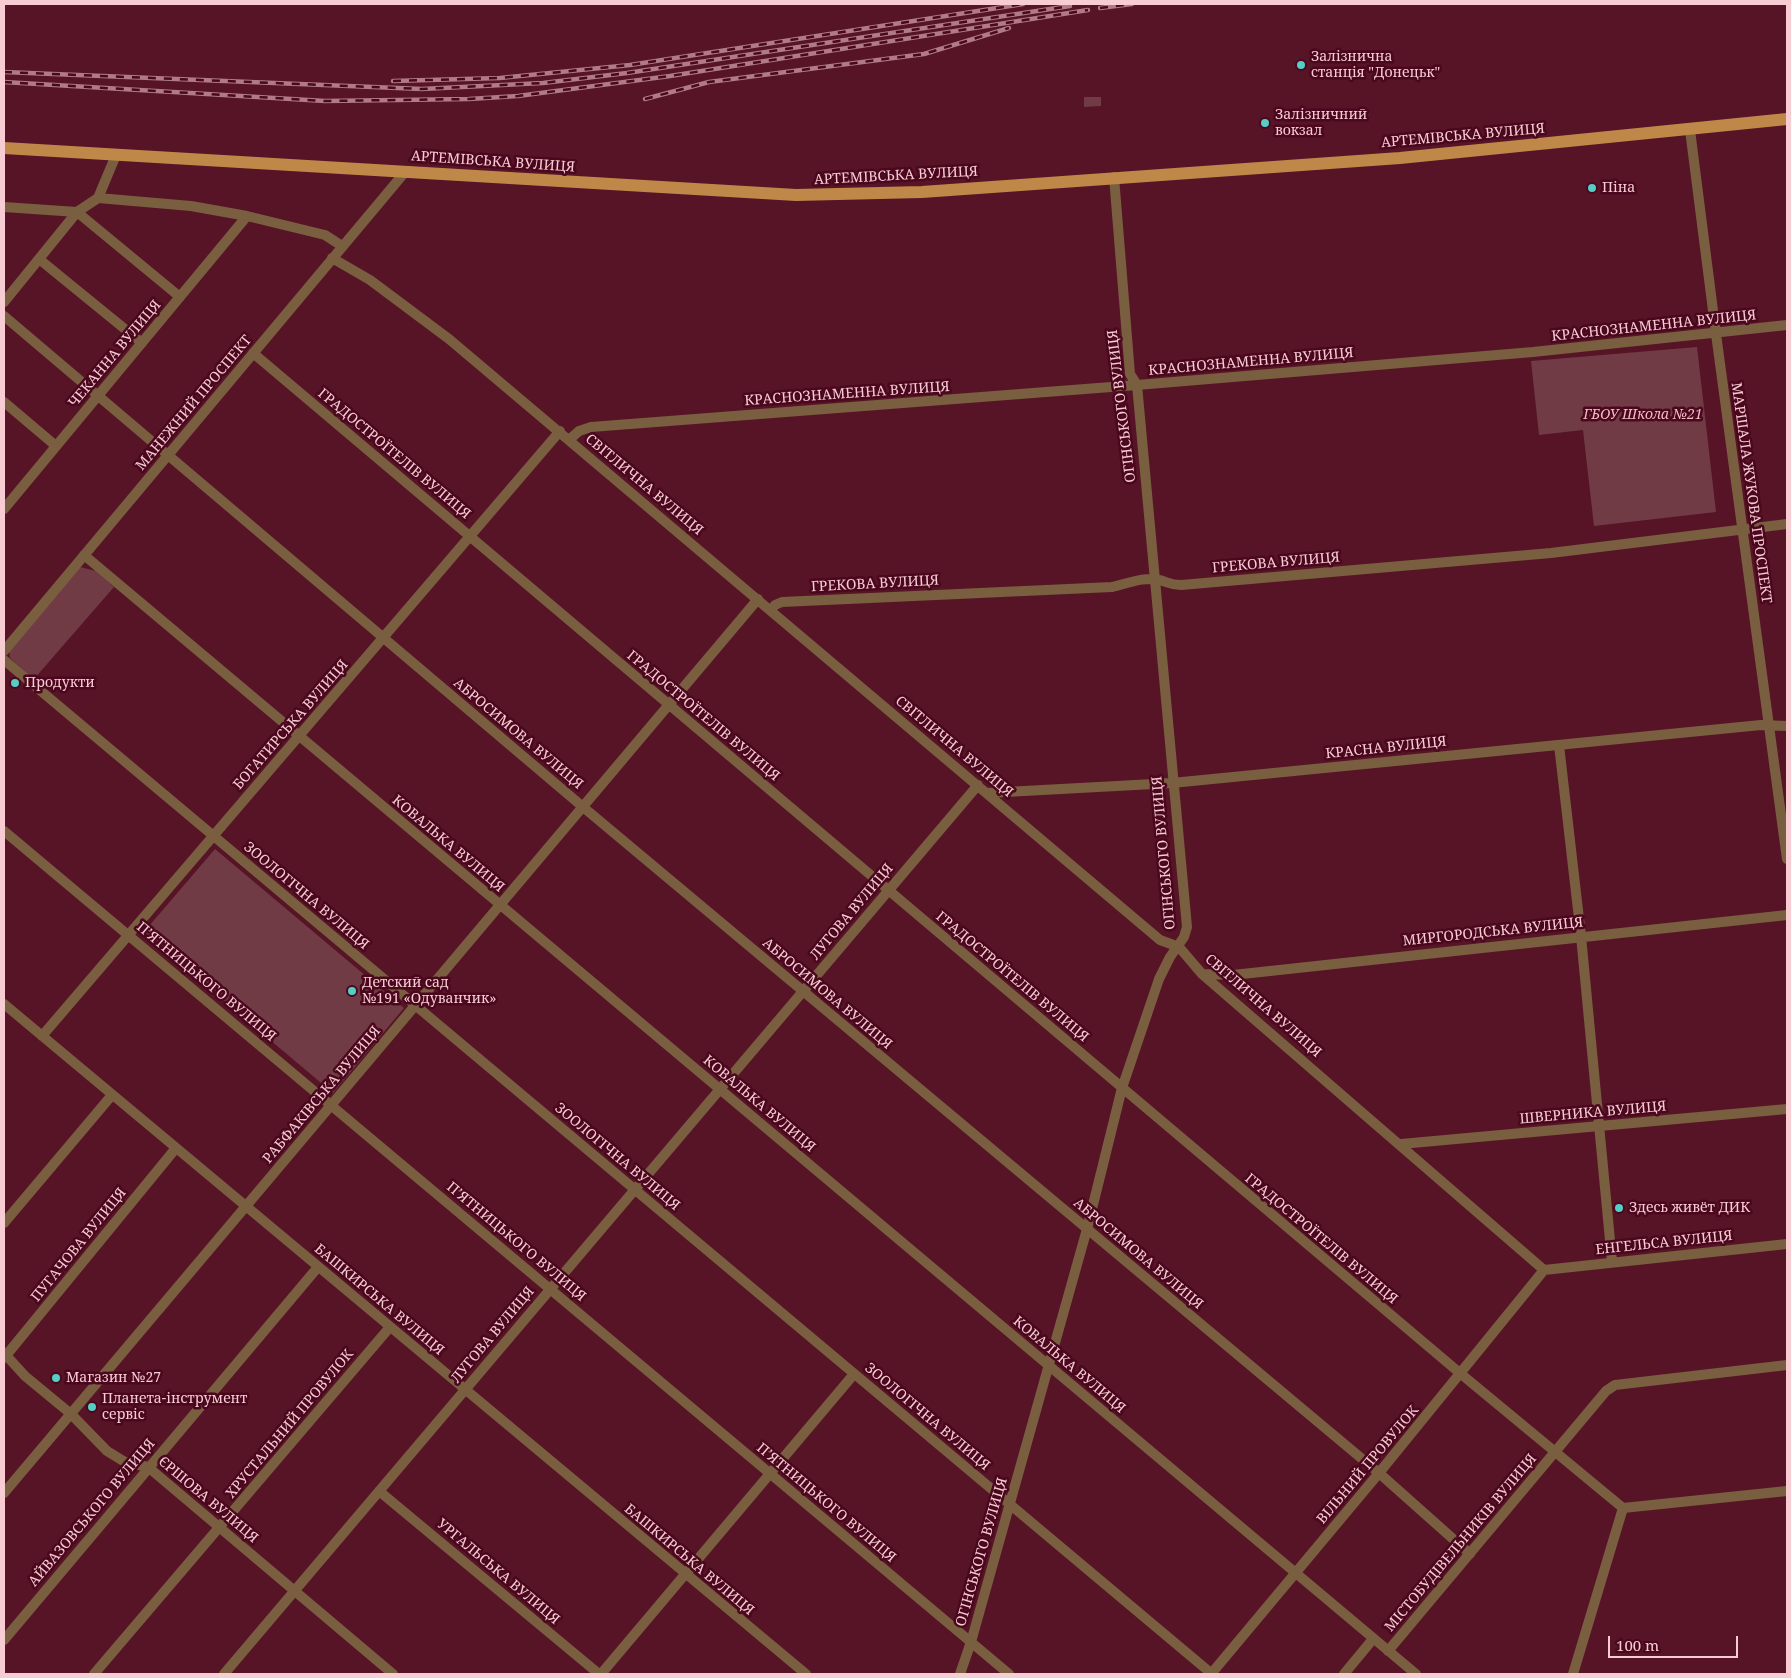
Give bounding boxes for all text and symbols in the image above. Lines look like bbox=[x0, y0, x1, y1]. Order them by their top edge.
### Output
place label: Залізнична станція "Донецьк" bbox=[1311, 49, 1440, 82]
marker: Залізнична станція "Донецьк" bbox=[1295, 59, 1307, 71]
place label: Залізничний вокзал bbox=[1275, 107, 1367, 140]
marker: Залізничний вокзал bbox=[1259, 117, 1271, 129]
street label: АРТЕМІВСЬКА ВУЛИЦЯ bbox=[1380, 120, 1546, 152]
street label: АРТЕМІВСЬКА ВУЛИЦЯ bbox=[410, 148, 576, 176]
street label: АРТЕМІВСЬКА ВУЛИЦЯ bbox=[814, 163, 978, 189]
place label: Піна bbox=[1602, 180, 1635, 196]
marker: Піна bbox=[1586, 182, 1598, 194]
street label: ЧЕКАННА ВУЛИЦЯ bbox=[65, 297, 165, 411]
street label: КРАСНОЗНАМЕННА ВУЛИЦЯ bbox=[1551, 307, 1757, 345]
street label: ОГІНСЬКОГО ВУЛИЦЯ bbox=[1104, 329, 1140, 483]
street label: МАНЕЖНИЙ ПРОСПЕКТ bbox=[133, 332, 255, 474]
street label: КРАСНОЗНАМЕННА ВУЛИЦЯ bbox=[1148, 345, 1354, 379]
street label: КРАСНОЗНАМЕННА ВУЛИЦЯ bbox=[744, 378, 950, 410]
street label: МАРШАЛА ЖУКОВА ПРОСПЕКТ bbox=[1727, 381, 1775, 605]
street label: ГРАДОСТРОЇТЕЛIВ ВУЛИЦЯ bbox=[314, 385, 474, 523]
park label: ГБОУ Школа №21 bbox=[1583, 407, 1703, 423]
street label: СВІТЛИЧНА ВУЛИЦЯ bbox=[582, 431, 706, 539]
street label: ГРЕКОВА ВУЛИЦЯ bbox=[1211, 549, 1341, 577]
street label: ГРЕКОВА ВУЛИЦЯ bbox=[811, 572, 939, 596]
street label: ГРАДОСТРОЇТЕЛIВ ВУЛИЦЯ bbox=[623, 647, 783, 785]
street label: БОГАТИРСЬКА ВУЛИЦЯ bbox=[230, 657, 352, 793]
place label: Продукти bbox=[25, 675, 95, 691]
street label: АБРОСИМОВА ВУЛИЦЯ bbox=[450, 675, 586, 793]
marker: Продукти bbox=[9, 677, 21, 689]
street label: СВІТЛИЧНА ВУЛИЦЯ bbox=[892, 693, 1016, 801]
street label: КРАСНА ВУЛИЦЯ bbox=[1325, 733, 1447, 763]
street label: ОГІНСЬКОГО ВУЛИЦЯ bbox=[1149, 776, 1179, 930]
street label: КОВАЛЬКА ВУЛИЦЯ bbox=[388, 792, 508, 896]
street label: ЗООЛОГІЧНА ВУЛИЦЯ bbox=[240, 839, 372, 953]
street label: ЛУГОВА ВУЛИЦЯ bbox=[807, 861, 897, 963]
street label: ГРАДОСТРОЇТЕЛIВ ВУЛИЦЯ bbox=[932, 908, 1092, 1046]
street label: МИРГОРОДСЬКА ВУЛИЦЯ bbox=[1402, 914, 1584, 950]
street label: П’ЯТНИЦЬКОГО ВУЛИЦЯ bbox=[133, 919, 279, 1045]
street label: АБРОСИМОВА ВУЛИЦЯ bbox=[759, 935, 895, 1053]
street label: СВІТЛИЧНА ВУЛИЦЯ bbox=[1201, 951, 1325, 1061]
place label: Детский сад №191 «Одуванчик» bbox=[362, 975, 497, 1008]
marker: Детский сад №191 «Одуванчик» bbox=[346, 985, 358, 997]
street label: РАБФАКІВСЬКА ВУЛИЦЯ bbox=[260, 1023, 384, 1167]
street label: КОВАЛЬКА ВУЛИЦЯ bbox=[699, 1052, 819, 1156]
street label: ШВЕРНИКА ВУЛИЦЯ bbox=[1519, 1098, 1667, 1128]
street label: ЗООЛОГІЧНА ВУЛИЦЯ bbox=[551, 1100, 683, 1214]
street label: ГРАДОСТРОЇТЕЛIВ ВУЛИЦЯ bbox=[1241, 1170, 1401, 1308]
street label: П’ЯТНИЦЬКОГО ВУЛИЦЯ bbox=[443, 1179, 589, 1305]
street label: ПУГАЧОВА ВУЛИЦЯ bbox=[28, 1185, 130, 1305]
street label: АБРОСИМОВА ВУЛИЦЯ bbox=[1070, 1195, 1206, 1313]
place label: Здесь живёт ДИК bbox=[1629, 1200, 1750, 1216]
marker: Здесь живёт ДИК bbox=[1613, 1202, 1625, 1214]
street label: ЕНГЕЛЬСА ВУЛИЦЯ bbox=[1595, 1227, 1733, 1259]
street label: БАШКИРСЬКА ВУЛИЦЯ bbox=[311, 1241, 447, 1359]
street label: ЛУГОВА ВУЛИЦЯ bbox=[448, 1284, 538, 1386]
street label: КОВАЛЬКА ВУЛИЦЯ bbox=[1009, 1313, 1129, 1417]
street label: ХРУСТАЛЬНИЙ ПРОВУЛОК bbox=[223, 1346, 357, 1502]
street label: ЗООЛОГІЧНА ВУЛИЦЯ bbox=[861, 1360, 993, 1474]
place label: Магазин №27 bbox=[66, 1370, 161, 1386]
marker: Магазин №27 bbox=[50, 1372, 62, 1384]
place label: Планета-інструмент сервіс bbox=[102, 1391, 247, 1424]
marker: Планета-інструмент сервіс bbox=[86, 1401, 98, 1413]
street label: ВІЛЬНИЙ ПРОВУЛОК bbox=[1314, 1402, 1422, 1528]
street label: АЙВАЗОВСЬКОГО ВУЛИЦЯ bbox=[25, 1436, 159, 1590]
street label: П’ЯТНИЦЬКОГО ВУЛИЦЯ bbox=[753, 1440, 899, 1566]
street label: МІСТОБУДІВЕЛЬНИКІВ ВУЛИЦЯ bbox=[1382, 1451, 1540, 1635]
street label: ЄРШОВА ВУЛИЦЯ bbox=[155, 1453, 261, 1547]
street label: ОГІНСЬКОГО ВУЛИЦЯ bbox=[953, 1476, 1011, 1628]
street label: БАШКИРСЬКА ВУЛИЦЯ bbox=[621, 1501, 757, 1619]
street label: УРГАЛЬСЬКА ВУЛИЦЯ bbox=[433, 1516, 563, 1628]
scale bar bbox=[1611, 1626, 1741, 1658]
text: 100 m bbox=[1616, 1635, 1659, 1655]

